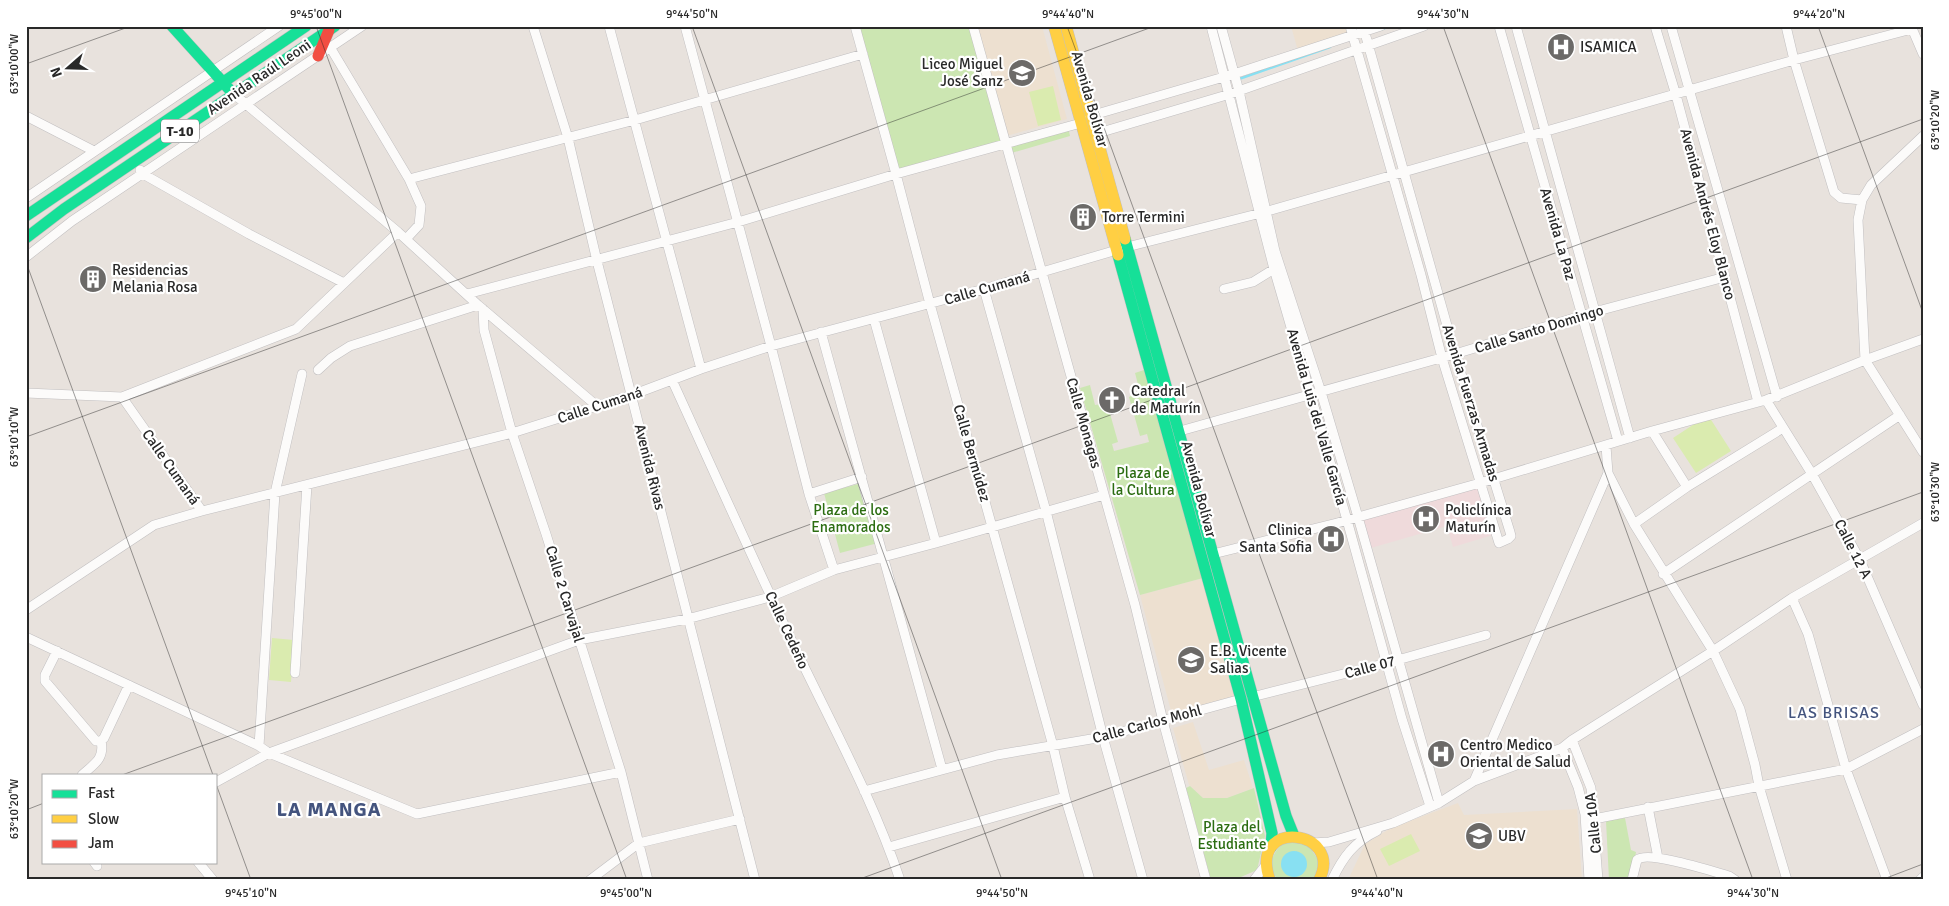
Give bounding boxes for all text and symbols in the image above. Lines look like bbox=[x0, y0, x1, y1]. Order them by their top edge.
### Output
text: 9°45'00"N bbox=[290, 7, 342, 22]
text: 9°44'50"N bbox=[666, 7, 718, 22]
text: 9°44'40"N bbox=[1042, 7, 1094, 22]
text: 9°44'30"N bbox=[1417, 7, 1469, 22]
text: 9°44'20"N bbox=[1793, 7, 1845, 22]
hospital icon: ISAMICA bbox=[1546, 32, 1576, 62]
text: 63°10'00"W bbox=[7, 34, 22, 94]
street label: Avenida Raúl Leoni bbox=[204, 36, 314, 118]
place label: ISAMICA bbox=[1580, 38, 1637, 56]
north arrow bbox=[42, 42, 92, 92]
street label: Avenida Bolívar bbox=[1068, 49, 1112, 150]
place label: Liceo Miguel José Sanz bbox=[922, 55, 1003, 90]
school or university icon: Liceo Miguel José Sanz bbox=[1007, 58, 1037, 88]
text: N bbox=[47, 65, 66, 80]
text: 63°10'20"W bbox=[1928, 90, 1943, 150]
road number: T-10 bbox=[161, 120, 199, 142]
street label: Avenida Andrés Eloy Blanco bbox=[1676, 126, 1740, 302]
street label: Avenida La Paz bbox=[1536, 186, 1580, 283]
building icon: Torre Termini bbox=[1068, 202, 1098, 232]
place label: Torre Termini bbox=[1102, 208, 1185, 226]
place label: Residencias Melania Rosa bbox=[112, 261, 198, 296]
building icon: Residencias Melania Rosa bbox=[78, 264, 108, 294]
street label: Calle Cumaná bbox=[942, 267, 1032, 309]
street label: Calle Santo Domingo bbox=[1472, 301, 1606, 357]
street label: Avenida Fuerzas Armadas bbox=[1439, 322, 1504, 484]
street label: Avenida Luis del Valle García bbox=[1283, 326, 1351, 508]
street label: Calle Monagas bbox=[1062, 376, 1106, 471]
place label: Catedral de Maturín bbox=[1131, 382, 1201, 417]
street label: Calle Cumaná bbox=[555, 383, 645, 427]
church icon: Catedral de Maturín bbox=[1097, 385, 1127, 415]
street label: Calle Bermúdez bbox=[950, 402, 995, 504]
text: 63°10'10"W bbox=[7, 407, 22, 467]
street label: Avenida Rivas bbox=[631, 422, 669, 512]
street label: Calle Cumaná bbox=[138, 426, 204, 508]
street label: Avenida Bolívar bbox=[1177, 439, 1221, 540]
text: 63°10'30"W bbox=[1928, 462, 1943, 522]
park label: Plaza de la Cultura bbox=[1111, 464, 1175, 499]
park label: Plaza de los Enamorados bbox=[811, 501, 891, 536]
place label: Policlínica Maturín bbox=[1445, 501, 1512, 536]
hospital icon: Policlínica Maturín bbox=[1411, 504, 1441, 534]
street label: Calle 12 A bbox=[1830, 516, 1876, 582]
place label: Clinica Santa Sofia bbox=[1239, 521, 1312, 556]
hospital icon: Clinica Santa Sofia bbox=[1316, 524, 1346, 554]
street label: Calle 2 Carvajal bbox=[542, 543, 588, 645]
street label: Calle Cedeño bbox=[761, 588, 813, 672]
place label: E.B. Vicente Salias bbox=[1210, 642, 1287, 677]
school or university icon: E.B. Vicente Salias bbox=[1176, 645, 1206, 675]
street label: Calle 07 bbox=[1343, 652, 1397, 682]
street label: Calle Carlos Mohl bbox=[1090, 701, 1204, 747]
district label: LAS BRISAS bbox=[1788, 703, 1880, 723]
place label: Centro Medico Oriental de Salud bbox=[1460, 736, 1571, 771]
hospital icon: Centro Medico Oriental de Salud bbox=[1426, 739, 1456, 769]
legend bbox=[42, 774, 218, 864]
text: 63°10'20"W bbox=[7, 779, 22, 839]
text: Fast bbox=[88, 784, 115, 802]
street label: Calle 10A bbox=[1581, 792, 1605, 854]
district label: LA MANGA bbox=[277, 797, 381, 822]
text: Slow bbox=[88, 810, 119, 828]
park label: Plaza del Estudiante bbox=[1198, 818, 1266, 853]
school or university icon: UBV bbox=[1464, 821, 1494, 851]
place label: UBV bbox=[1498, 827, 1526, 845]
text: Jam bbox=[88, 834, 114, 852]
text: 9°45'10"N bbox=[225, 886, 277, 901]
text: 9°45'00"N bbox=[600, 886, 652, 901]
text: 9°44'50"N bbox=[976, 886, 1028, 901]
text: 9°44'40"N bbox=[1351, 886, 1403, 901]
text: 9°44'30"N bbox=[1727, 886, 1779, 901]

